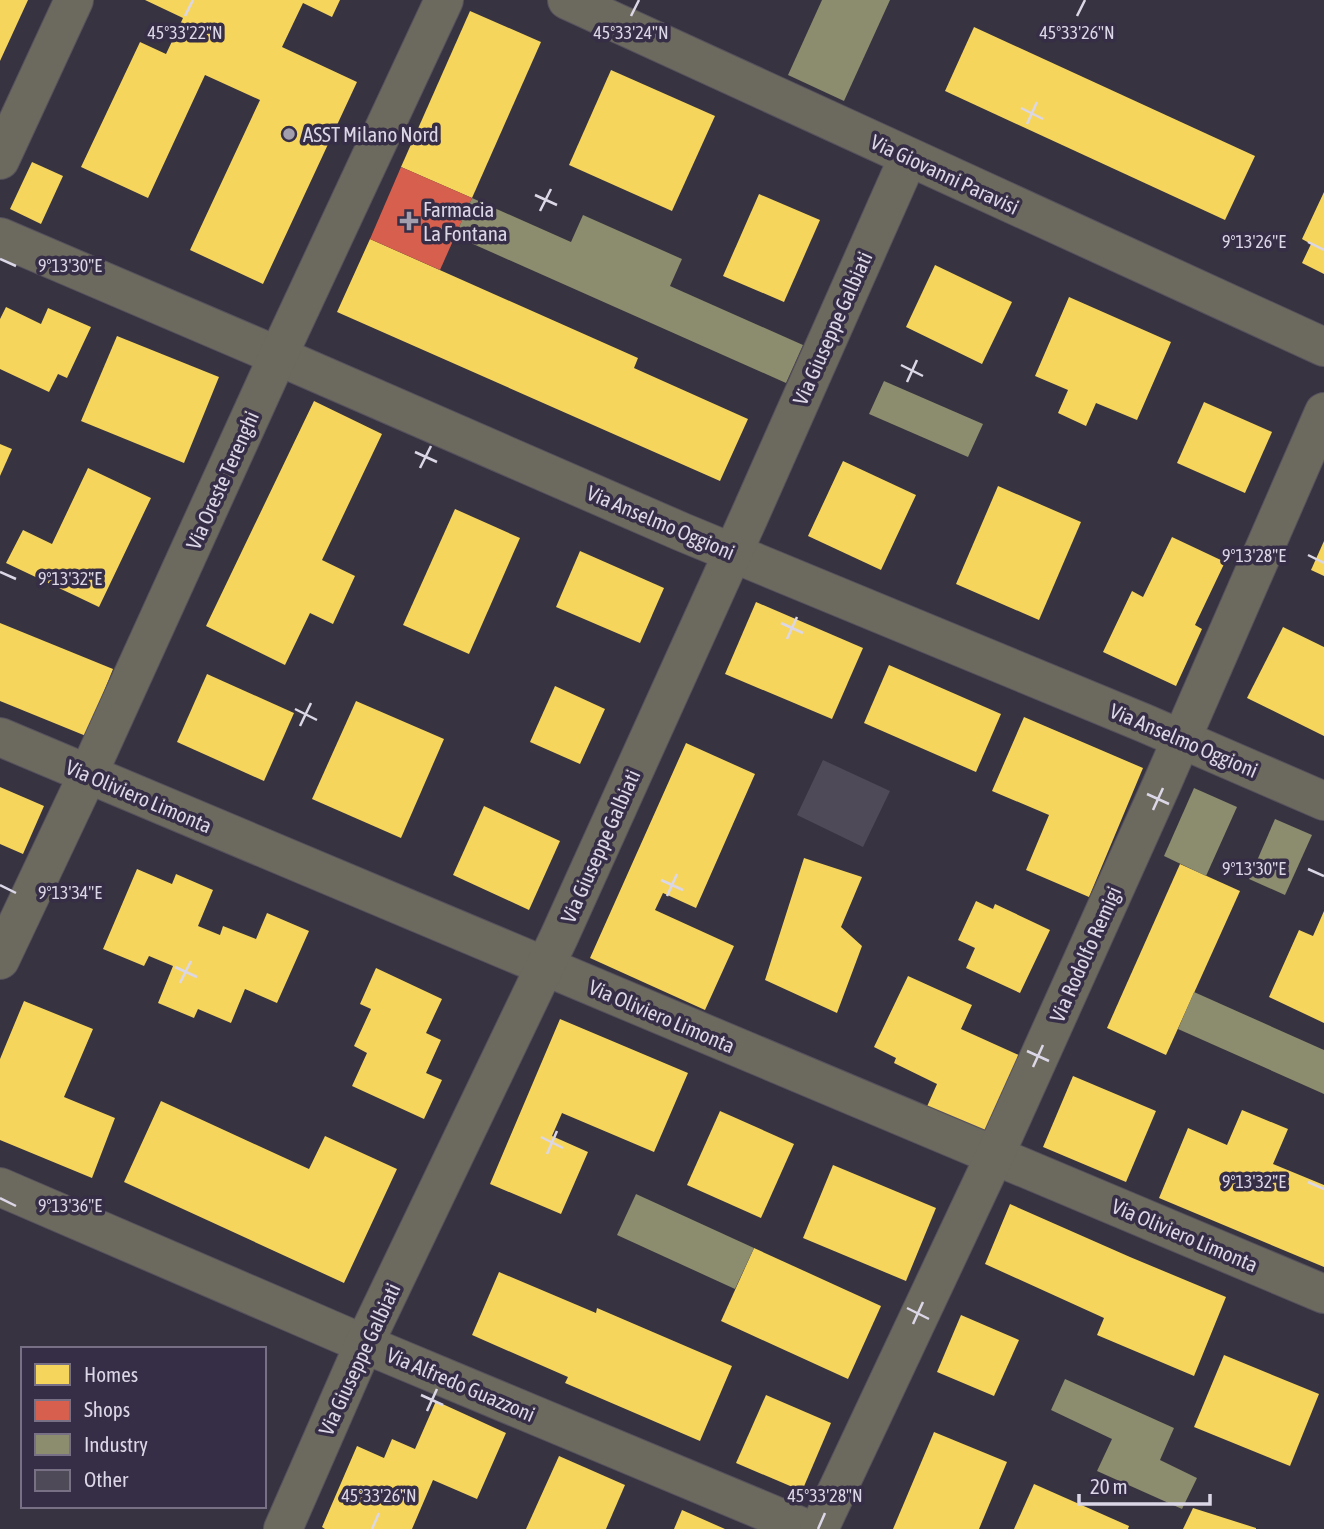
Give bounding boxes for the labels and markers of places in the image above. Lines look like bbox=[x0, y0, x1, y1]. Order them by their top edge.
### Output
place label: ASST Milano Nord bbox=[303, 122, 439, 146]
marker: ASST Milano Nord bbox=[281, 126, 297, 142]
place label: Farmacia La Fontana bbox=[423, 197, 508, 245]
marker: Farmacia La Fontana bbox=[401, 213, 417, 229]

